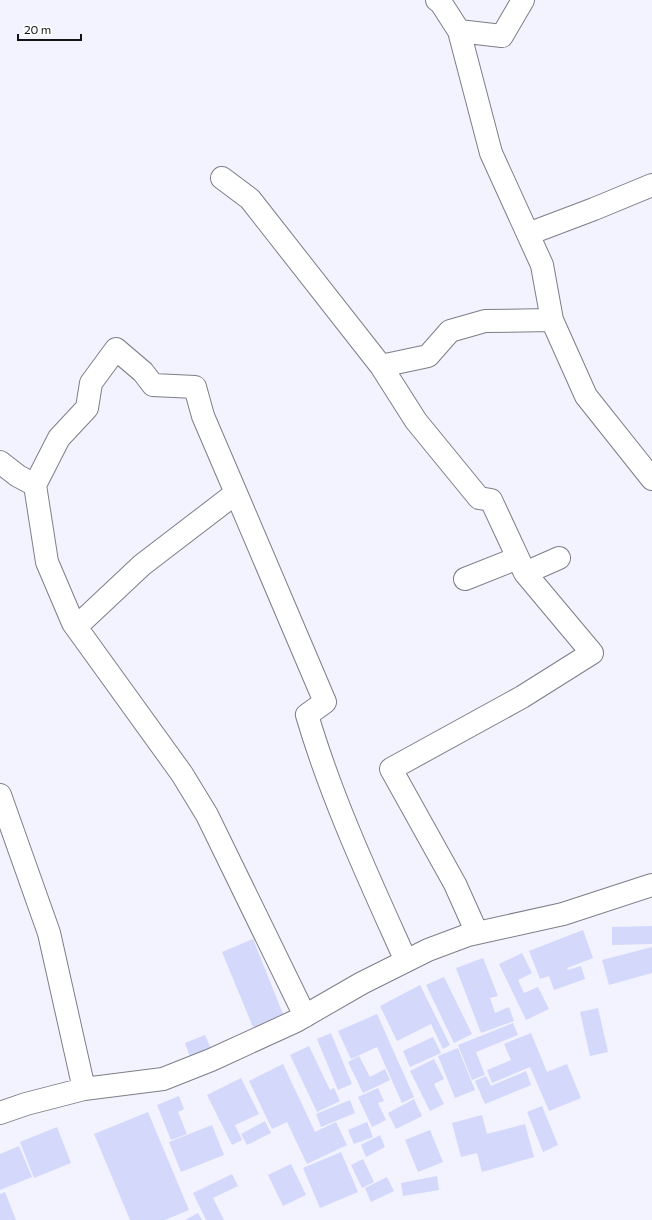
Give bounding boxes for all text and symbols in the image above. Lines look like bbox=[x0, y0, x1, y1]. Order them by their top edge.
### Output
scale bar bbox=[18, 16, 81, 42]
text: 20 m bbox=[24, 22, 51, 36]

